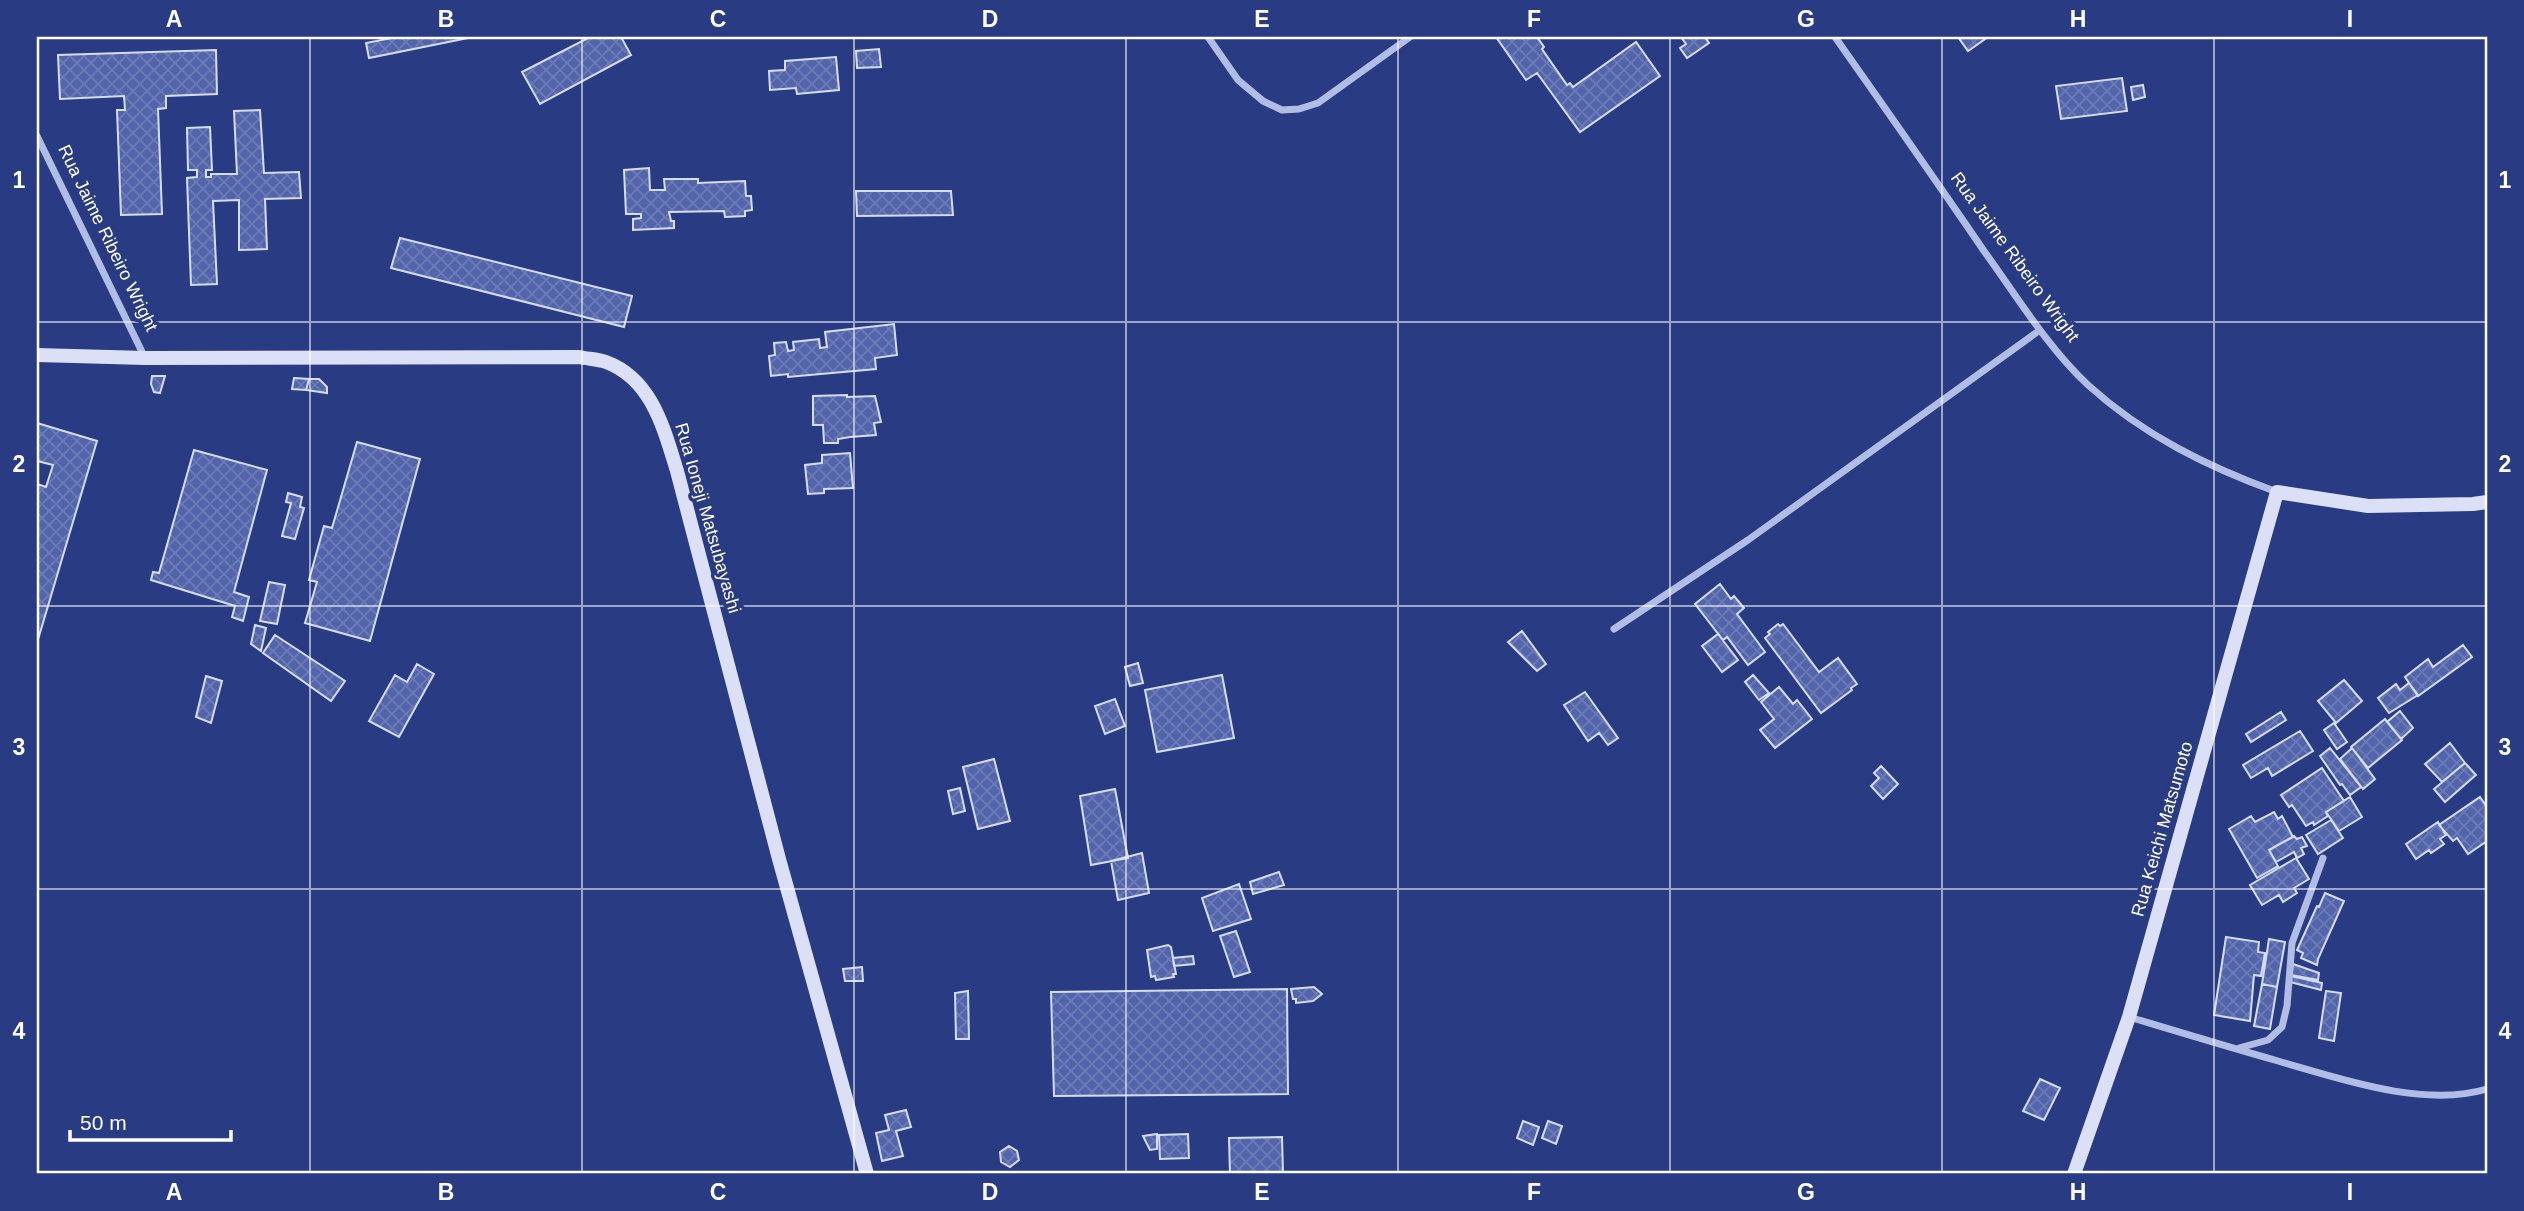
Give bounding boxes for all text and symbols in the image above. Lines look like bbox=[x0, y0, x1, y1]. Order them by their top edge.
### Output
text: A bbox=[166, 6, 182, 32]
text: B bbox=[438, 6, 454, 32]
text: C bbox=[710, 6, 726, 32]
text: D bbox=[982, 6, 998, 32]
text: E bbox=[1254, 6, 1270, 32]
text: F bbox=[1527, 6, 1541, 32]
text: G bbox=[1797, 6, 1815, 32]
text: H bbox=[2070, 6, 2086, 32]
text: I bbox=[2347, 6, 2353, 32]
street label: Rua Jaime Ribeiro Wright bbox=[54, 142, 162, 334]
text: 1 bbox=[13, 167, 26, 193]
text: 1 bbox=[2499, 167, 2512, 193]
street label: Rua Jaime Ribeiro Wright bbox=[1947, 168, 2083, 346]
street label: Rua Ioneji Matsubayashi bbox=[671, 420, 745, 616]
text: 2 bbox=[13, 451, 25, 477]
text: 2 bbox=[2499, 451, 2511, 477]
text: 3 bbox=[13, 734, 25, 760]
text: 3 bbox=[2499, 734, 2511, 760]
street label: Rua Keichi Matsumoto bbox=[2127, 739, 2197, 919]
text: 4 bbox=[13, 1018, 26, 1044]
text: 4 bbox=[2499, 1018, 2512, 1044]
scale bar bbox=[70, 1099, 231, 1143]
text: 50 m bbox=[80, 1111, 127, 1134]
text: A bbox=[166, 1179, 182, 1205]
text: B bbox=[438, 1179, 454, 1205]
text: C bbox=[710, 1179, 726, 1205]
text: D bbox=[982, 1179, 998, 1205]
text: E bbox=[1254, 1179, 1270, 1205]
text: F bbox=[1527, 1179, 1541, 1205]
text: G bbox=[1797, 1179, 1815, 1205]
text: H bbox=[2070, 1179, 2086, 1205]
text: I bbox=[2347, 1179, 2353, 1205]

